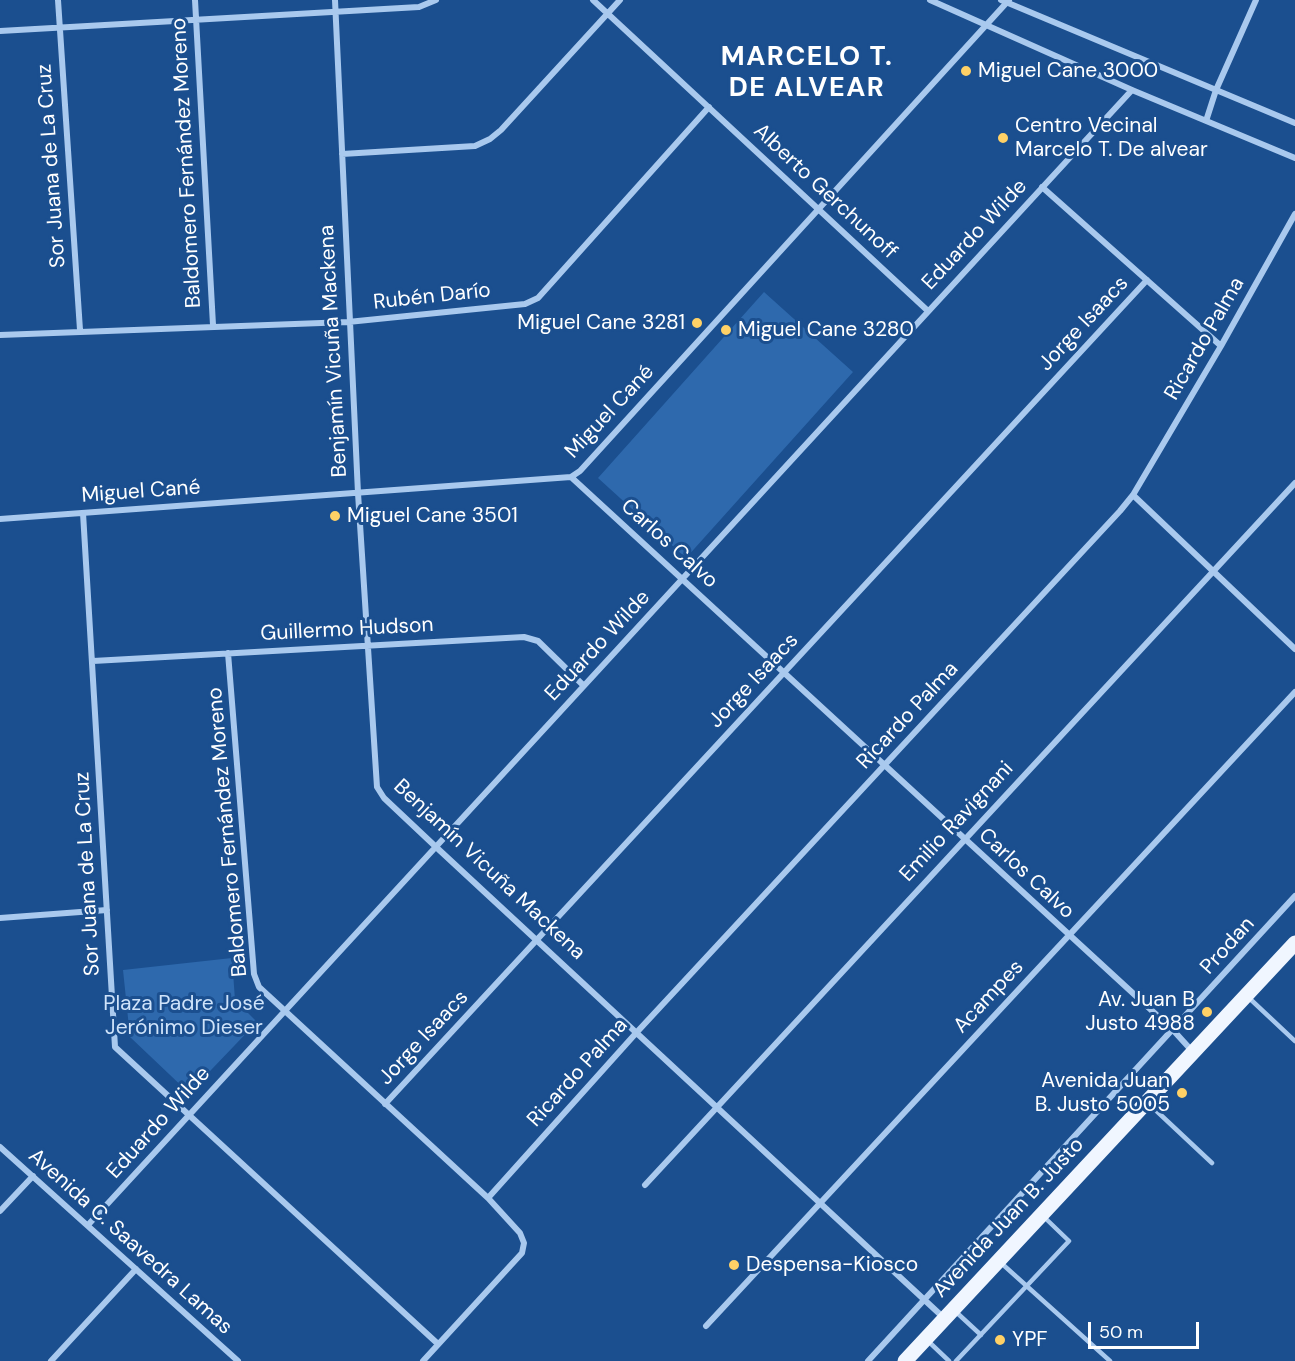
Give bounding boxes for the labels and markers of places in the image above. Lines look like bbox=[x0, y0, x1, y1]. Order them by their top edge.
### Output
place label: Miguel Cane 3000 bbox=[978, 58, 1158, 84]
marker: Miguel Cane 3000 bbox=[959, 64, 973, 78]
place label: Centro Vecinal Marcelo T. De alvear bbox=[1015, 113, 1208, 163]
marker: Centro Vecinal Marcelo T. De alvear bbox=[996, 131, 1010, 145]
place label: Miguel Cane 3281 bbox=[517, 310, 685, 336]
marker: Miguel Cane 3281 bbox=[690, 316, 704, 330]
place label: Miguel Cane 3280 bbox=[738, 317, 914, 343]
marker: Miguel Cane 3280 bbox=[719, 323, 733, 337]
place label: Miguel Cane 3501 bbox=[347, 503, 518, 529]
marker: Miguel Cane 3501 bbox=[328, 509, 342, 523]
place label: Av. Juan B Justo 4988 bbox=[1085, 987, 1195, 1037]
marker: Av. Juan B Justo 4988 bbox=[1200, 1005, 1214, 1019]
place label: Avenida Juan B. Justo 5005 bbox=[1035, 1068, 1170, 1118]
marker: Avenida Juan B. Justo 5005 bbox=[1175, 1086, 1189, 1100]
place label: Despensa-Kiosco bbox=[746, 1252, 918, 1278]
marker: Despensa-Kiosco bbox=[727, 1258, 741, 1272]
place label: YPF bbox=[1012, 1327, 1048, 1353]
marker: YPF bbox=[993, 1333, 1007, 1347]

